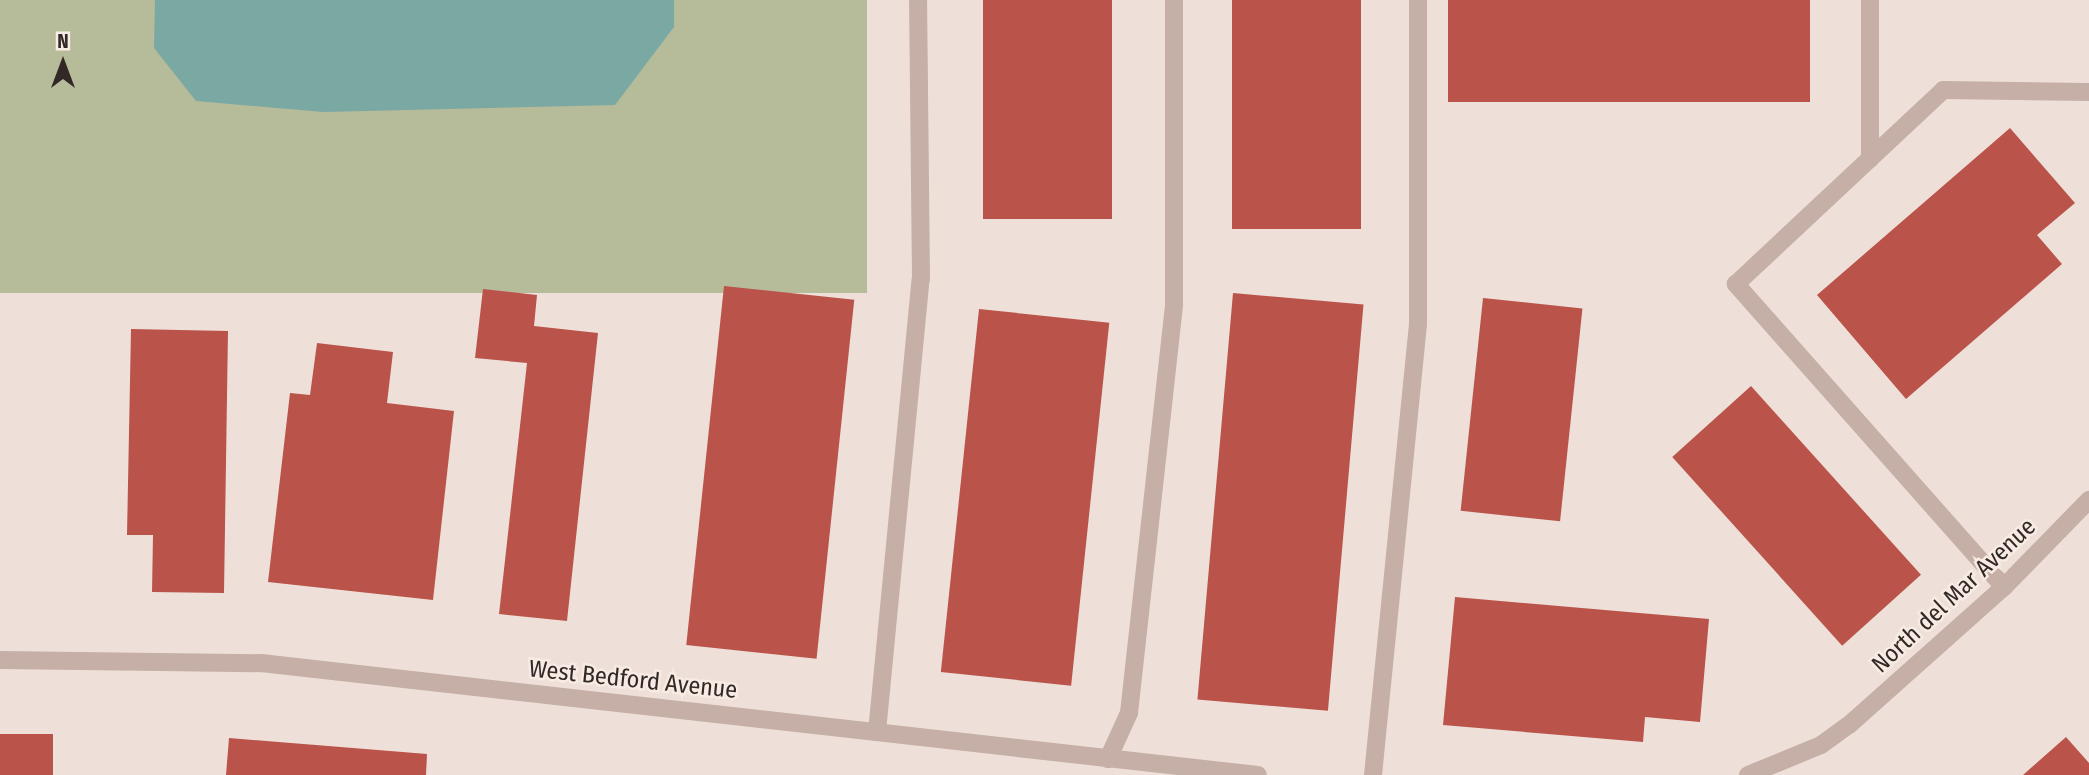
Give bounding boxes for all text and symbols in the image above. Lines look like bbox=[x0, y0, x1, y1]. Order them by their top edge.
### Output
north arrow bbox=[28, 28, 98, 98]
text: N bbox=[57, 30, 69, 53]
street label: North del Mar Avenue bbox=[1866, 513, 2042, 679]
street label: West Bedford Avenue bbox=[527, 655, 739, 705]

